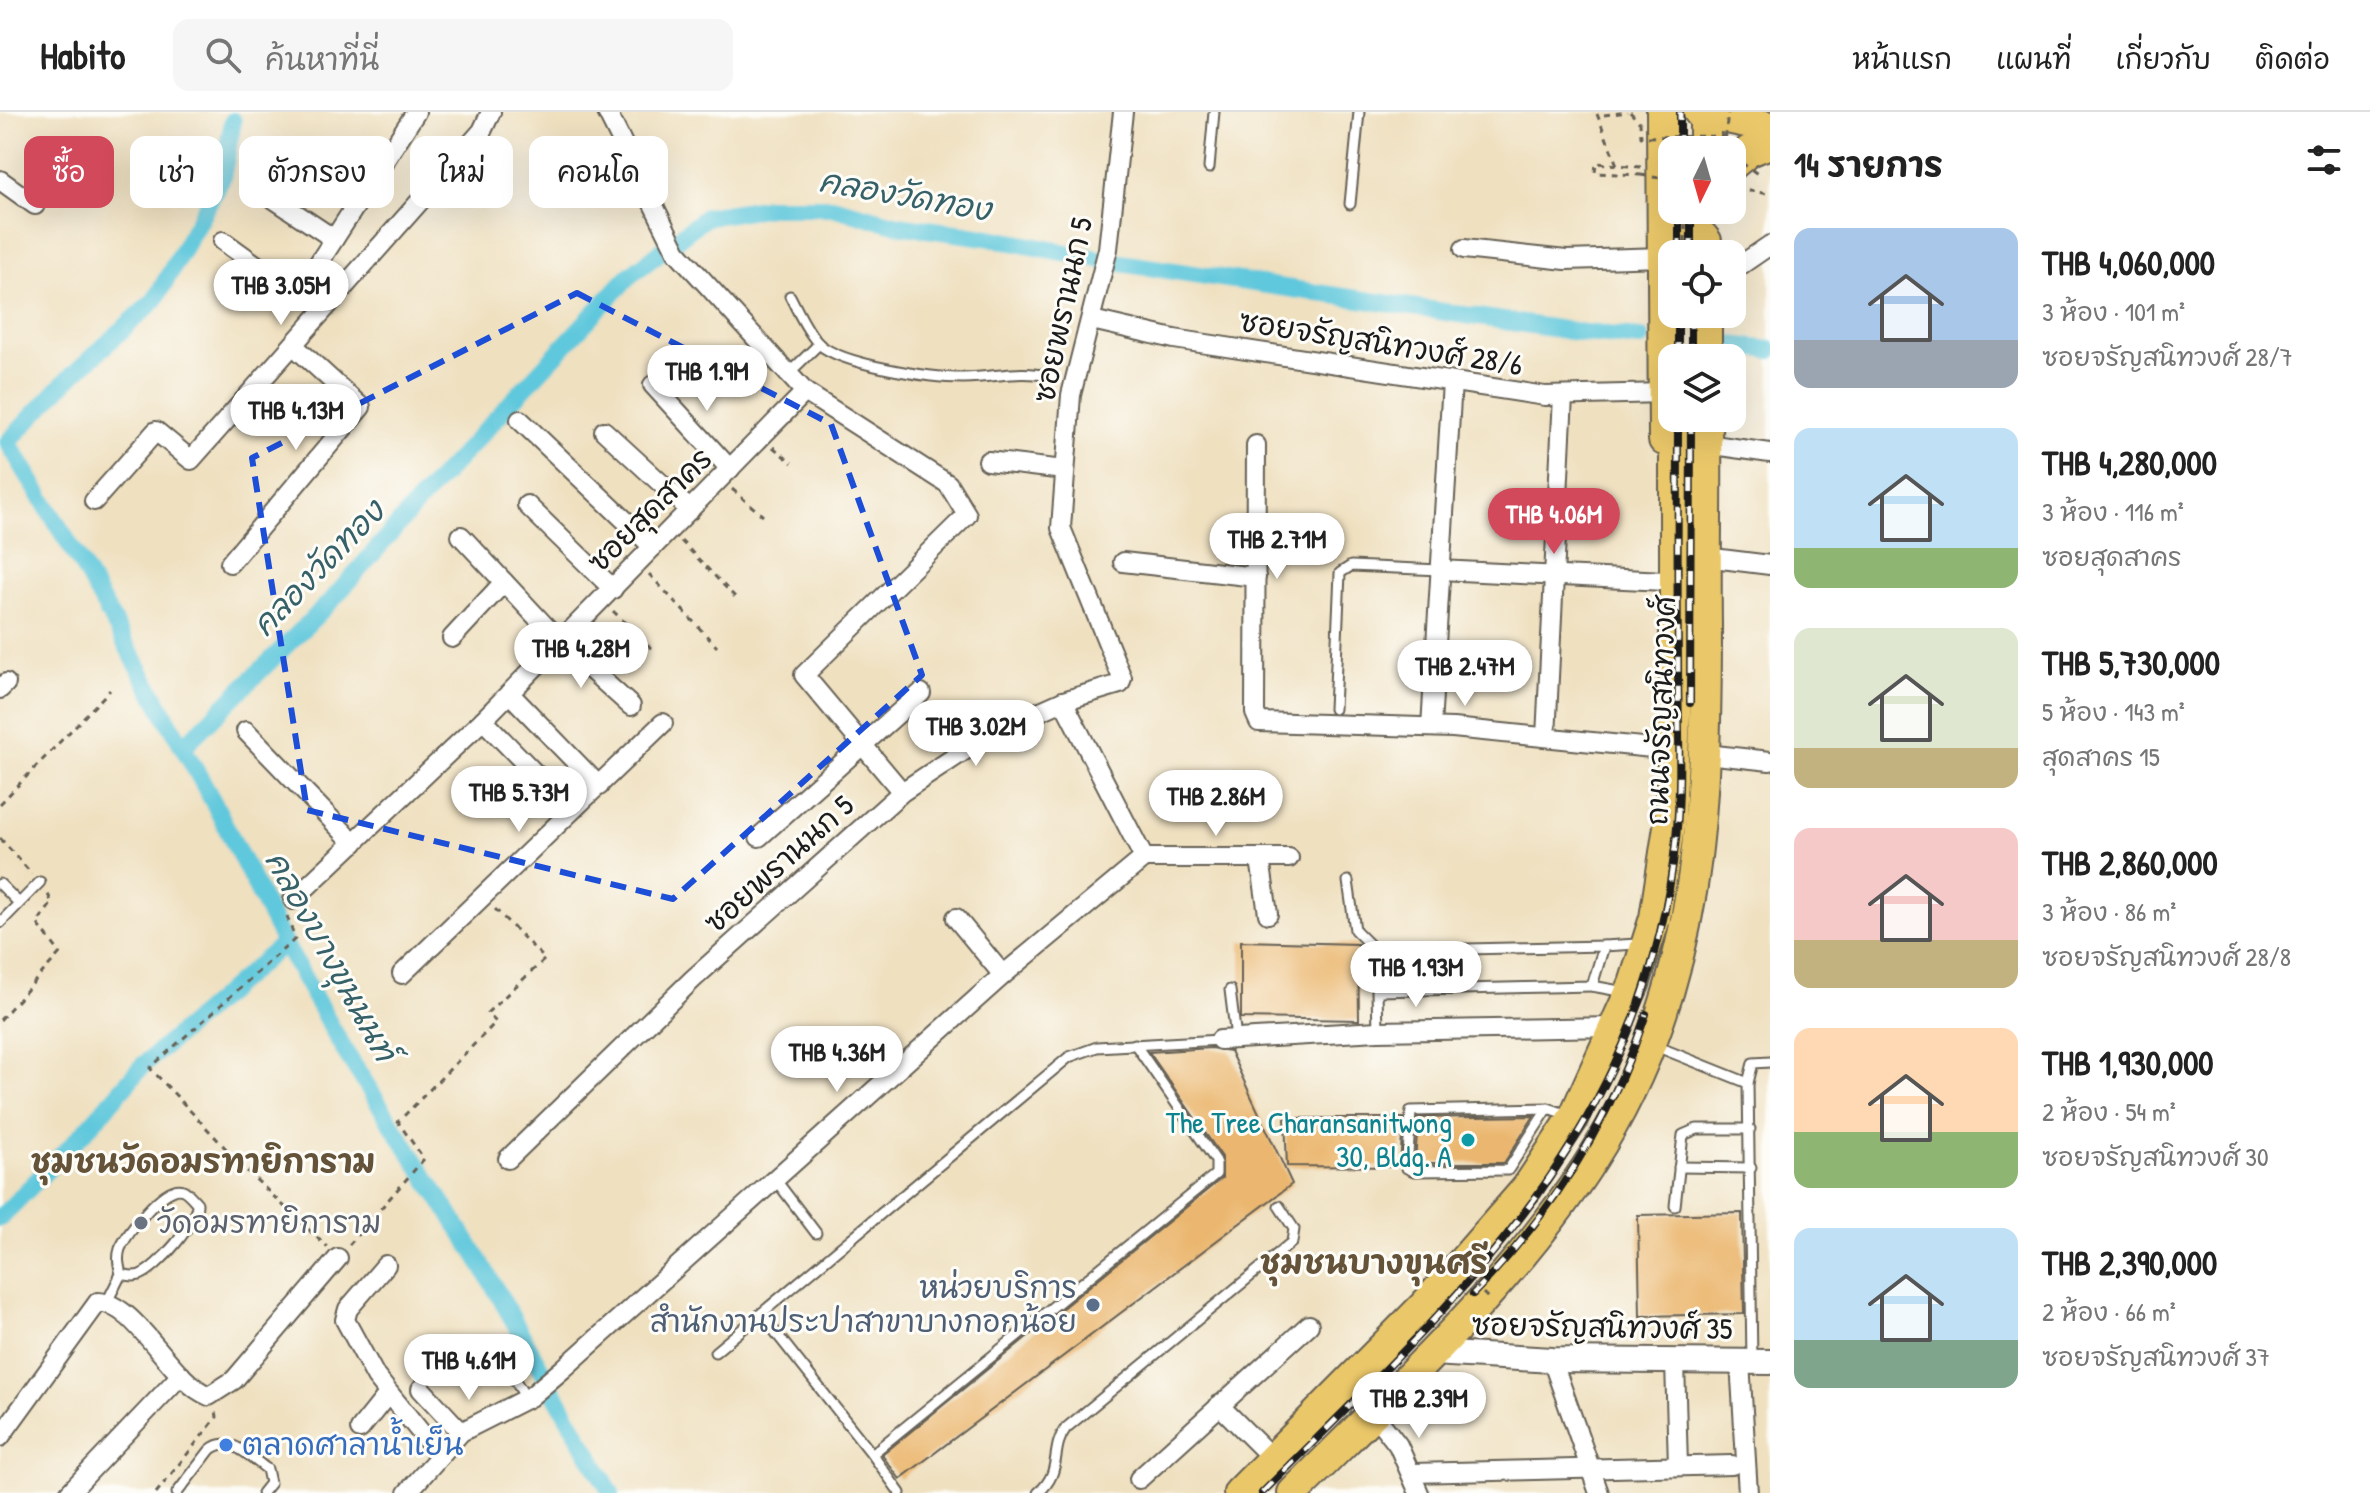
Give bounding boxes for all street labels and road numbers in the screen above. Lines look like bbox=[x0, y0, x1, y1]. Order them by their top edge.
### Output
street label: ซอยพรานนก 5 bbox=[1023, 213, 1101, 406]
street label: ซอยจรัญสนิทวงศ์ 28/6 bbox=[1237, 300, 1526, 384]
street label: ซอยสุดสาคร bbox=[578, 438, 722, 582]
street label: ถนนจรัญสนิทวงศ์ bbox=[1636, 594, 1684, 826]
street label: ซอยพรานนก 5 bbox=[695, 785, 862, 941]
street label: ซอยจรัญสนิทวงศ์ 35 bbox=[1471, 1304, 1733, 1348]

